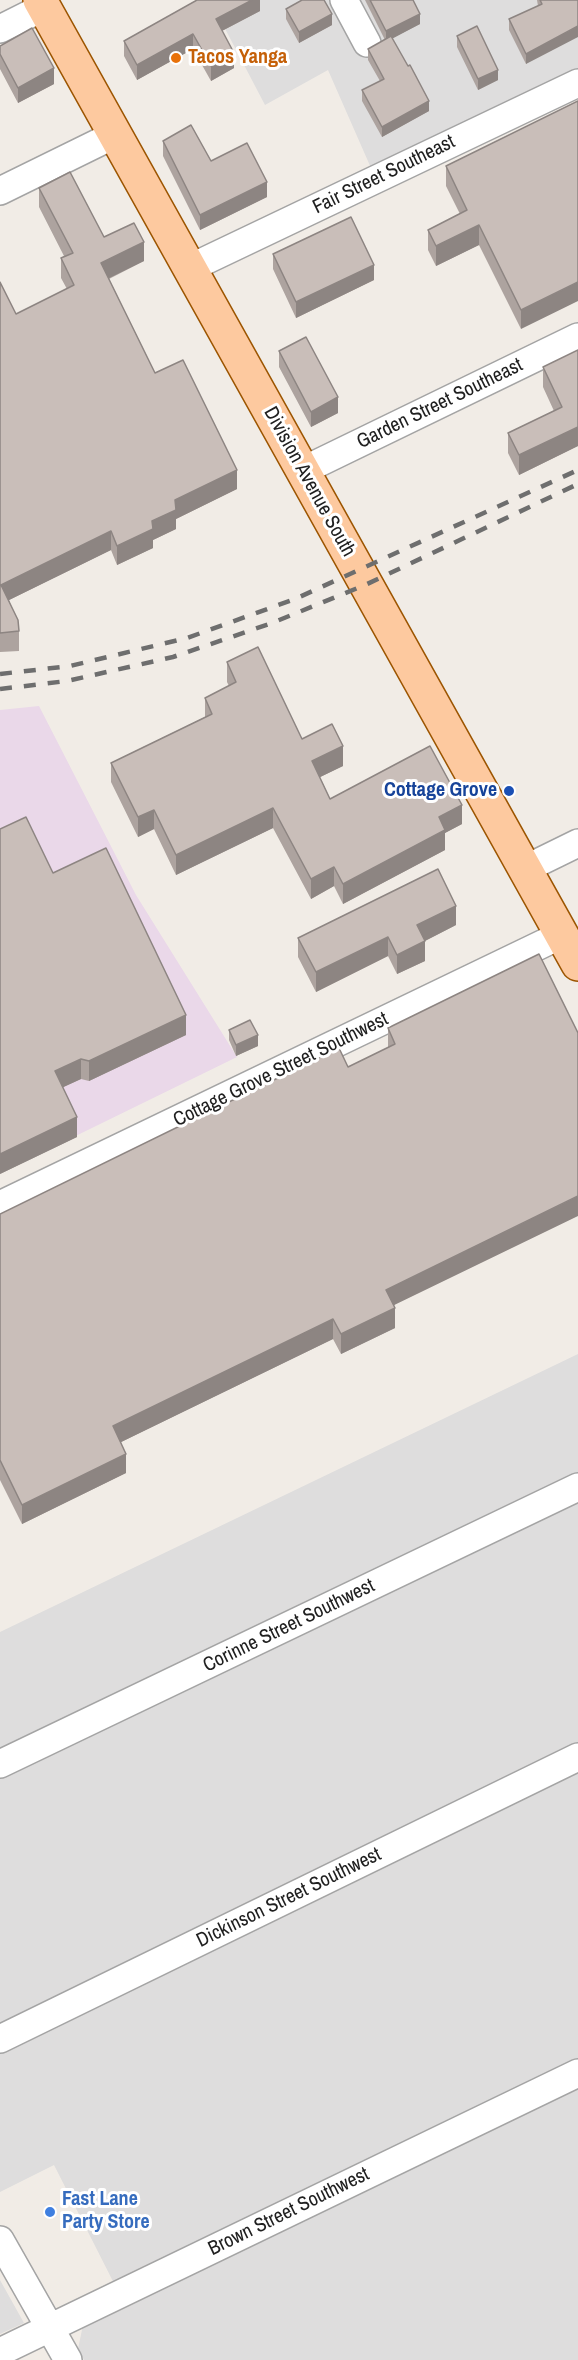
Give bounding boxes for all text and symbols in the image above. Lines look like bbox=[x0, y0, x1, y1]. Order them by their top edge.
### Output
place label: Tacos Yanga bbox=[188, 46, 287, 70]
marker: Tacos Yanga bbox=[169, 51, 183, 65]
street label: Fair Street Southeast bbox=[309, 130, 459, 220]
street label: Garden Street Southeast bbox=[353, 353, 527, 455]
street label: Division Avenue South bbox=[258, 403, 360, 561]
place label: Cottage Grove bbox=[384, 779, 497, 803]
marker: Cottage Grove bbox=[502, 784, 516, 798]
street label: Cottage Grove Street Southwest bbox=[170, 1007, 392, 1133]
street label: Corinne Street Southwest bbox=[199, 1574, 379, 1678]
street label: Dickinson Street Southwest bbox=[193, 1843, 385, 1953]
street label: Brown Street Southwest bbox=[205, 2163, 373, 2261]
place label: Fast Lane Party Store bbox=[62, 2188, 149, 2235]
marker: Fast Lane Party Store bbox=[43, 2205, 57, 2219]

